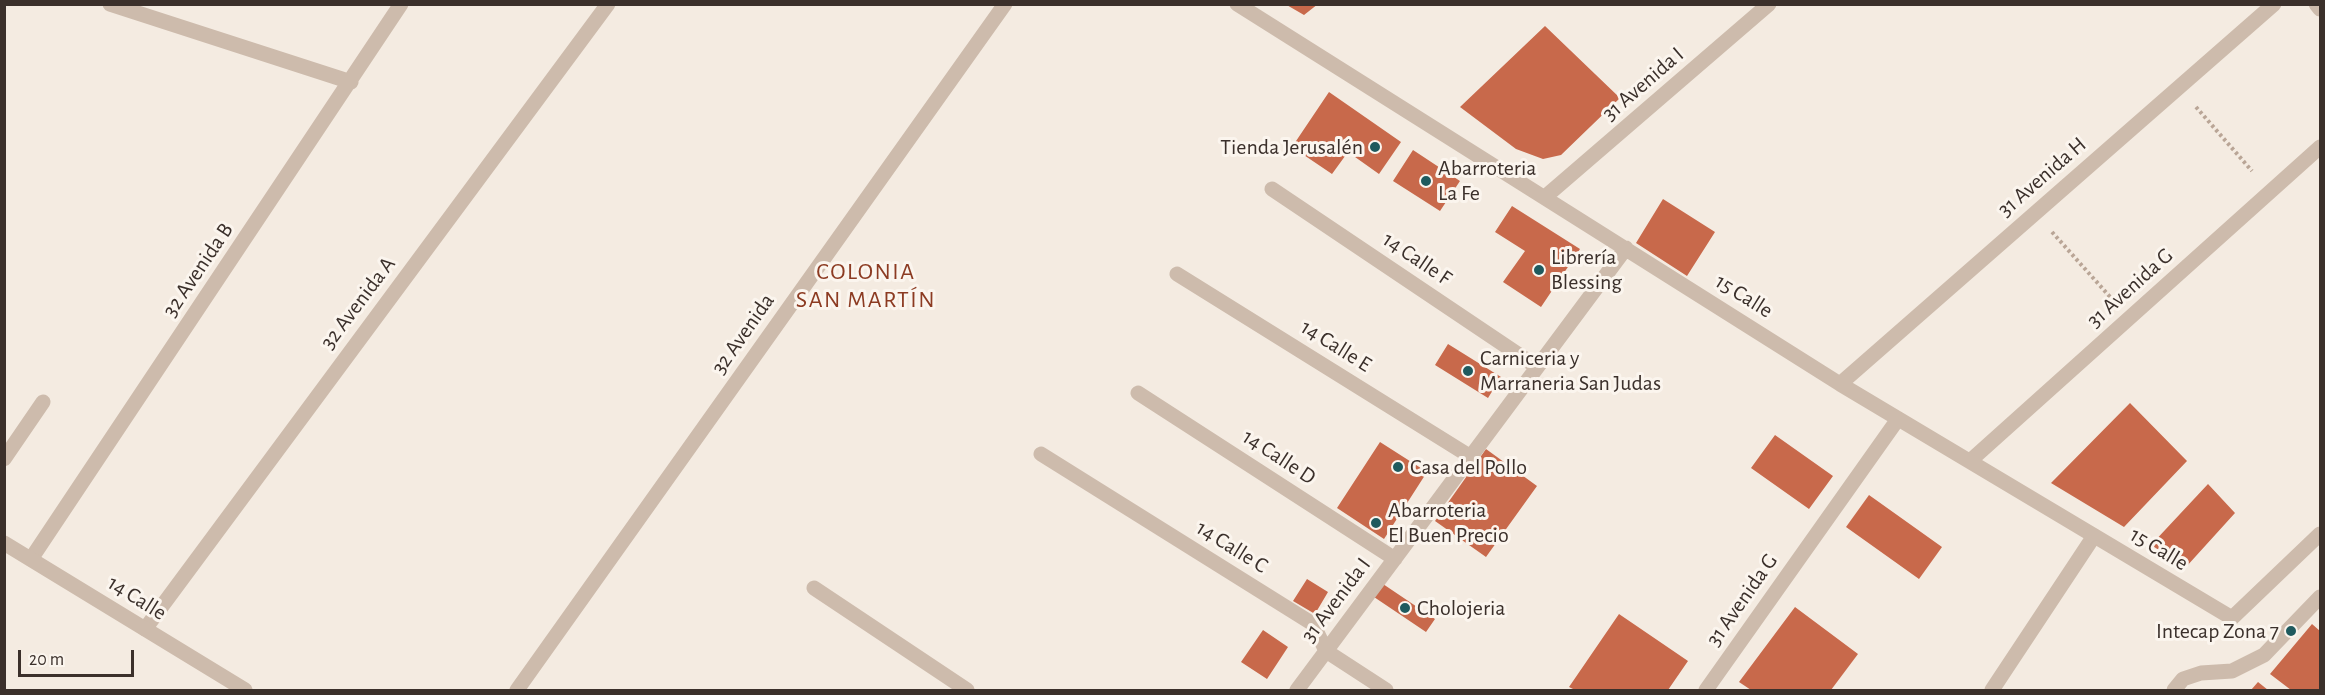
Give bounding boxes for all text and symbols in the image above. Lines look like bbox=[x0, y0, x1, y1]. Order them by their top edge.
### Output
street label: 31 Avenida I bbox=[1597, 41, 1689, 127]
street label: 31 Avenida H bbox=[1992, 131, 2092, 223]
place label: Tienda Jerusalén bbox=[1220, 134, 1363, 160]
marker: Tienda Jerusalén bbox=[1368, 140, 1382, 154]
place label: Abarroteria La Fe bbox=[1438, 155, 1536, 206]
marker: Abarroteria La Fe bbox=[1419, 174, 1433, 188]
street label: 32 Avenida B bbox=[157, 218, 239, 322]
street label: 14 Calle F bbox=[1377, 226, 1457, 292]
street label: 31 Avenida G bbox=[2081, 242, 2179, 334]
place label: Librería Blessing bbox=[1551, 244, 1622, 296]
street label: 32 Avenida A bbox=[315, 252, 401, 354]
district label: COLONIA SAN MARTÍN bbox=[796, 258, 936, 314]
marker: Librería Blessing bbox=[1532, 263, 1546, 277]
street label: 15 Calle bbox=[1710, 268, 1778, 324]
street label: 32 Avenida bbox=[706, 289, 780, 379]
street label: 14 Calle E bbox=[1296, 314, 1376, 378]
place label: Carniceria y Marraneria San Judas bbox=[1480, 345, 1661, 396]
marker: Carniceria y Marraneria San Judas bbox=[1461, 364, 1475, 378]
street label: 14 Calle D bbox=[1237, 424, 1321, 490]
place label: Casa del Pollo bbox=[1410, 454, 1527, 480]
marker: Casa del Pollo bbox=[1391, 460, 1405, 474]
place label: Abarroteria El Buen Precio bbox=[1388, 497, 1509, 548]
street label: 14 Calle C bbox=[1191, 515, 1273, 579]
marker: Abarroteria El Buen Precio bbox=[1369, 516, 1383, 530]
street label: 15 Calle bbox=[2125, 521, 2193, 577]
street label: 31 Avenida G bbox=[1701, 549, 1783, 651]
street label: 31 Avenida I bbox=[1296, 552, 1376, 648]
street label: 14 Calle bbox=[103, 570, 171, 626]
place label: Cholojeria bbox=[1417, 595, 1505, 621]
marker: Cholojeria bbox=[1398, 601, 1412, 615]
place label: Intecap Zona 7 bbox=[2156, 618, 2279, 644]
marker: Intecap Zona 7 bbox=[2284, 624, 2298, 638]
scale bar bbox=[21, 638, 136, 676]
text: 20 m bbox=[29, 651, 64, 669]

